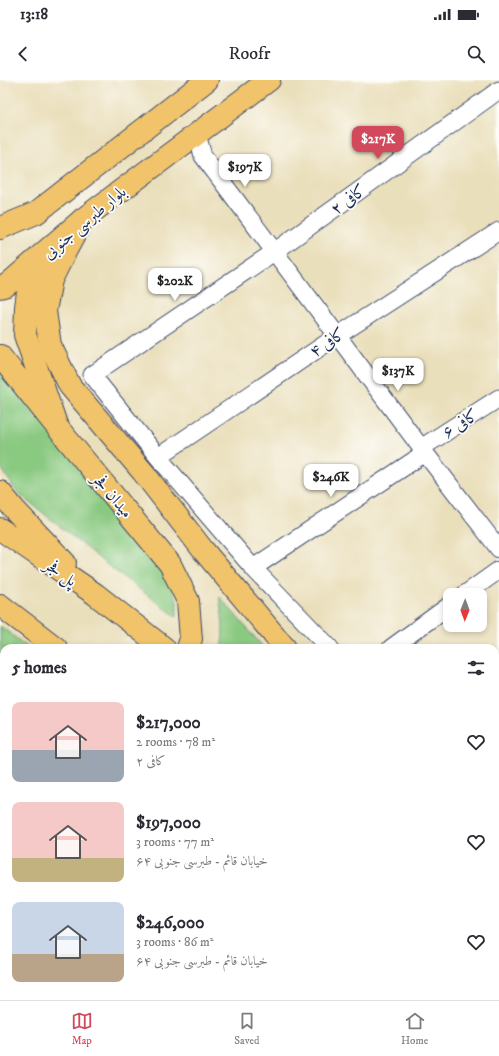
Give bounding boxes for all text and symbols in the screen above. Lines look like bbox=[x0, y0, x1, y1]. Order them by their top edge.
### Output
text: 13:18 bbox=[20, 5, 48, 24]
icon: back bbox=[12, 43, 34, 65]
text: Roofr bbox=[229, 43, 270, 65]
icon: search bbox=[465, 43, 487, 65]
pin: $217K bbox=[350, 126, 406, 160]
text: $217K bbox=[361, 131, 395, 147]
pin: $197K bbox=[217, 154, 273, 188]
text: $197K bbox=[228, 159, 262, 175]
street label: کافی ۲ bbox=[326, 179, 371, 220]
street label: بلوار طبرسی جنوبی bbox=[38, 181, 132, 265]
pin: $202K bbox=[147, 268, 203, 302]
text: $202K bbox=[157, 273, 193, 289]
street label: کافی ۴ bbox=[305, 323, 350, 363]
pin: $137K bbox=[370, 358, 426, 392]
text: $137K bbox=[382, 363, 414, 379]
street label: کافی ۶ bbox=[438, 404, 483, 443]
pin: $246K bbox=[303, 464, 359, 498]
street label: میدان فجر bbox=[86, 467, 138, 523]
text: $246K bbox=[313, 469, 349, 485]
street label: پل فجر bbox=[38, 553, 82, 593]
north arrow bbox=[443, 588, 487, 632]
map controls bbox=[443, 588, 487, 632]
text: 5 homes bbox=[12, 657, 67, 679]
icon: filters bbox=[465, 657, 487, 679]
text: $217,000 bbox=[136, 712, 201, 734]
icon: home bbox=[44, 718, 92, 766]
icon: heart bbox=[465, 731, 487, 753]
text: 2 rooms · 78 m² bbox=[136, 734, 215, 750]
text: کافی ۲ bbox=[136, 753, 166, 769]
text: $197,000 bbox=[136, 812, 201, 834]
icon: home bbox=[44, 818, 92, 866]
icon: heart bbox=[465, 831, 487, 853]
text: 3 rooms · 77 m² bbox=[136, 834, 214, 850]
text: خیابان قائم - طبرسی جنوبی ۶۴ bbox=[136, 853, 268, 869]
text: $246,000 bbox=[136, 912, 204, 934]
icon: home bbox=[44, 918, 92, 966]
icon: heart bbox=[465, 931, 487, 953]
text: 3 rooms · 86 m² bbox=[136, 934, 214, 950]
text: خیابان قائم - طبرسی جنوبی ۶۴ bbox=[136, 953, 268, 969]
tab: Map bbox=[71, 1010, 93, 1048]
tab: Saved bbox=[234, 1010, 260, 1048]
tab: Home bbox=[401, 1010, 428, 1048]

